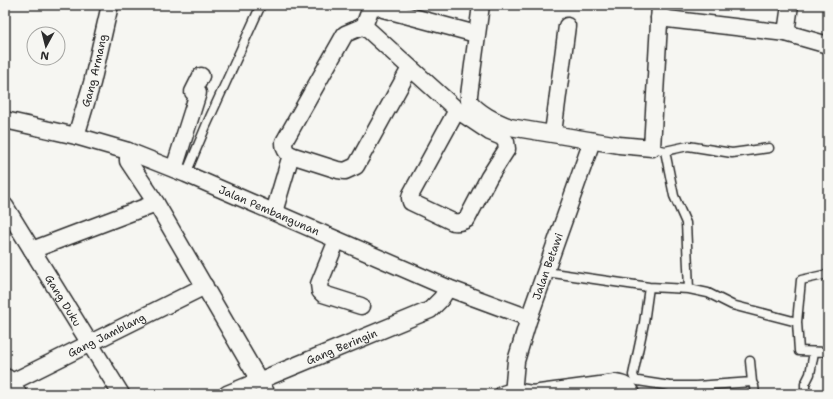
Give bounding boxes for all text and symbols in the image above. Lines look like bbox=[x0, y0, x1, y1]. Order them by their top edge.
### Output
north arrow bbox=[26, 26, 66, 66]
street label: Gang Armang bbox=[78, 32, 111, 109]
text: N bbox=[39, 47, 50, 63]
street label: Jalan Pembangunan bbox=[216, 182, 322, 239]
street label: Jalan Betawi bbox=[529, 231, 567, 302]
street label: Gang Duku bbox=[41, 272, 85, 329]
street label: Gang Jamblang bbox=[65, 310, 148, 361]
street label: Gang Beringin bbox=[304, 326, 380, 368]

